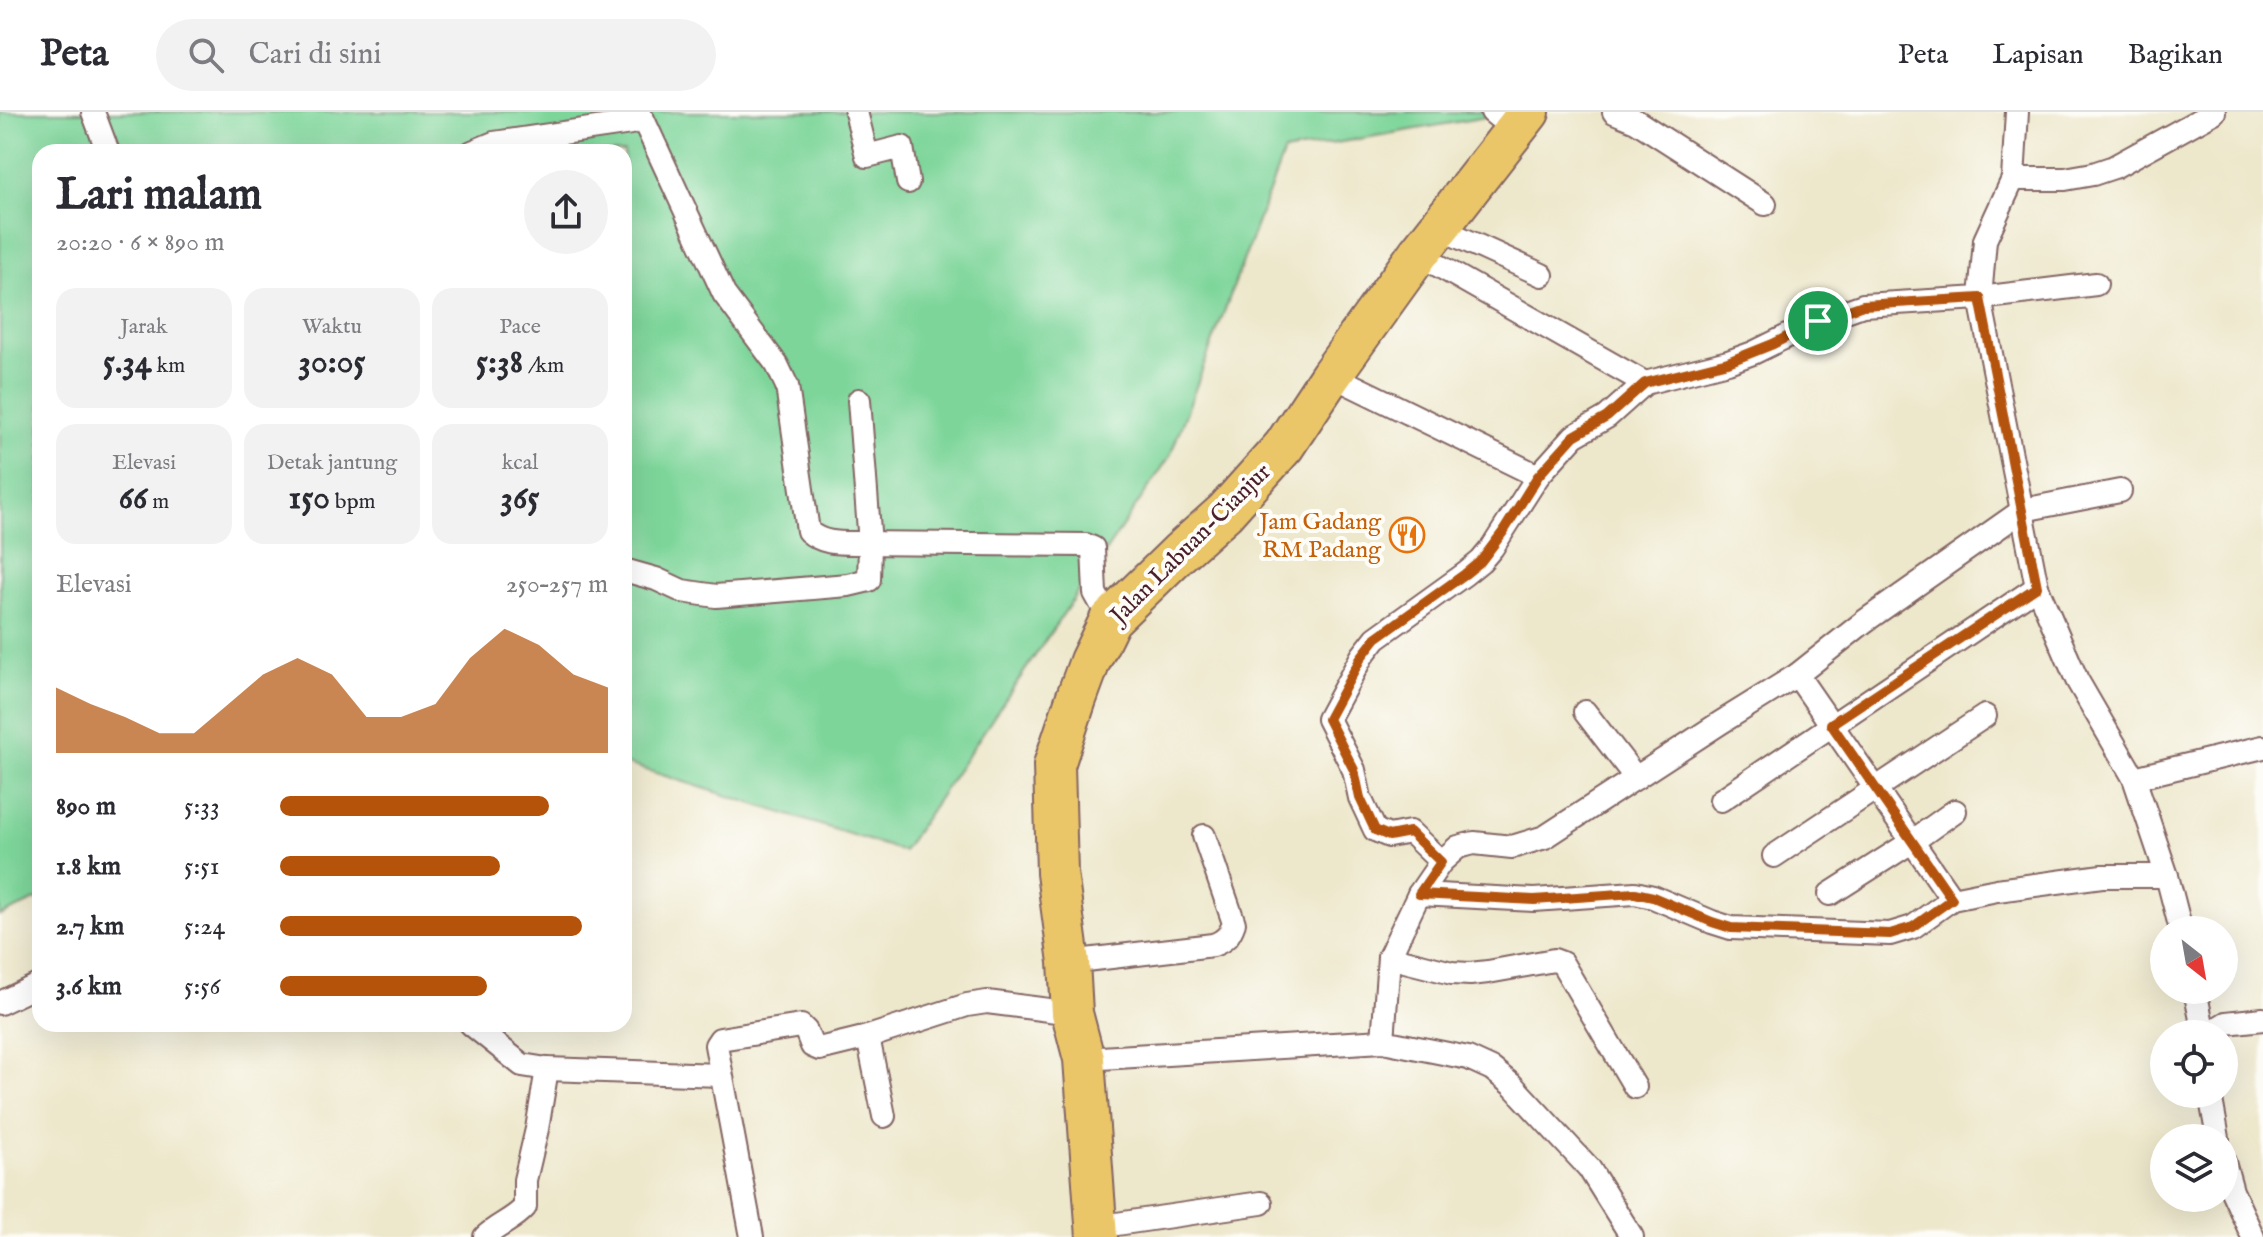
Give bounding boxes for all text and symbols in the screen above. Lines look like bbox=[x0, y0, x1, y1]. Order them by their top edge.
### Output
search box bbox=[156, 19, 716, 91]
text: Peta bbox=[40, 31, 108, 79]
icon: search bbox=[184, 33, 228, 77]
text: Cari di sini bbox=[248, 36, 382, 74]
text: Peta bbox=[1898, 38, 1948, 73]
text: Lapisan bbox=[1992, 38, 2084, 73]
text: Bagikan bbox=[2128, 38, 2223, 73]
text: Lari malam bbox=[56, 168, 262, 224]
button: share bbox=[524, 170, 608, 254]
text: 20:20 · 6 × 890 m bbox=[56, 226, 225, 259]
pin bbox=[1784, 287, 1852, 355]
icon: arrive bbox=[1796, 299, 1840, 343]
text: Jarak bbox=[120, 313, 168, 341]
text: Waktu bbox=[302, 313, 362, 341]
text: Pace bbox=[499, 313, 541, 341]
text: 5.34 bbox=[103, 341, 152, 384]
text: 30:05 bbox=[298, 341, 366, 384]
text: 5:38 bbox=[476, 341, 523, 384]
text: km bbox=[152, 352, 185, 380]
text: /km bbox=[523, 352, 564, 380]
text: Elevasi bbox=[112, 449, 176, 477]
text: Detak jantung bbox=[267, 449, 397, 477]
text: kcal bbox=[502, 449, 538, 477]
street label: Jalan Labuan-Cianjur bbox=[1102, 457, 1278, 633]
text: 66 bbox=[119, 477, 147, 520]
text: 150 bbox=[289, 477, 330, 520]
text: 365 bbox=[500, 477, 540, 520]
text: m bbox=[147, 488, 169, 516]
text: bpm bbox=[330, 488, 375, 516]
place label: Jam Gadang RM Padang bbox=[1256, 507, 1382, 566]
restaurant icon: Jam Gadang RM Padang bbox=[1388, 516, 1426, 554]
text: Elevasi bbox=[56, 568, 132, 601]
text: 250–257 m bbox=[506, 568, 608, 601]
text: 890 m bbox=[56, 790, 116, 823]
text: 5:33 bbox=[184, 790, 220, 823]
text: 1.8 km bbox=[56, 850, 121, 883]
text: 5:51 bbox=[184, 850, 219, 883]
text: 2.7 km bbox=[56, 910, 124, 943]
text: 5:24 bbox=[184, 910, 225, 943]
north arrow bbox=[2150, 916, 2238, 1004]
map controls bbox=[2150, 916, 2238, 1212]
text: 3.6 km bbox=[56, 970, 122, 1003]
text: 5:56 bbox=[184, 970, 221, 1003]
button: locate bbox=[2150, 1020, 2238, 1108]
button: layers bbox=[2150, 1124, 2238, 1212]

